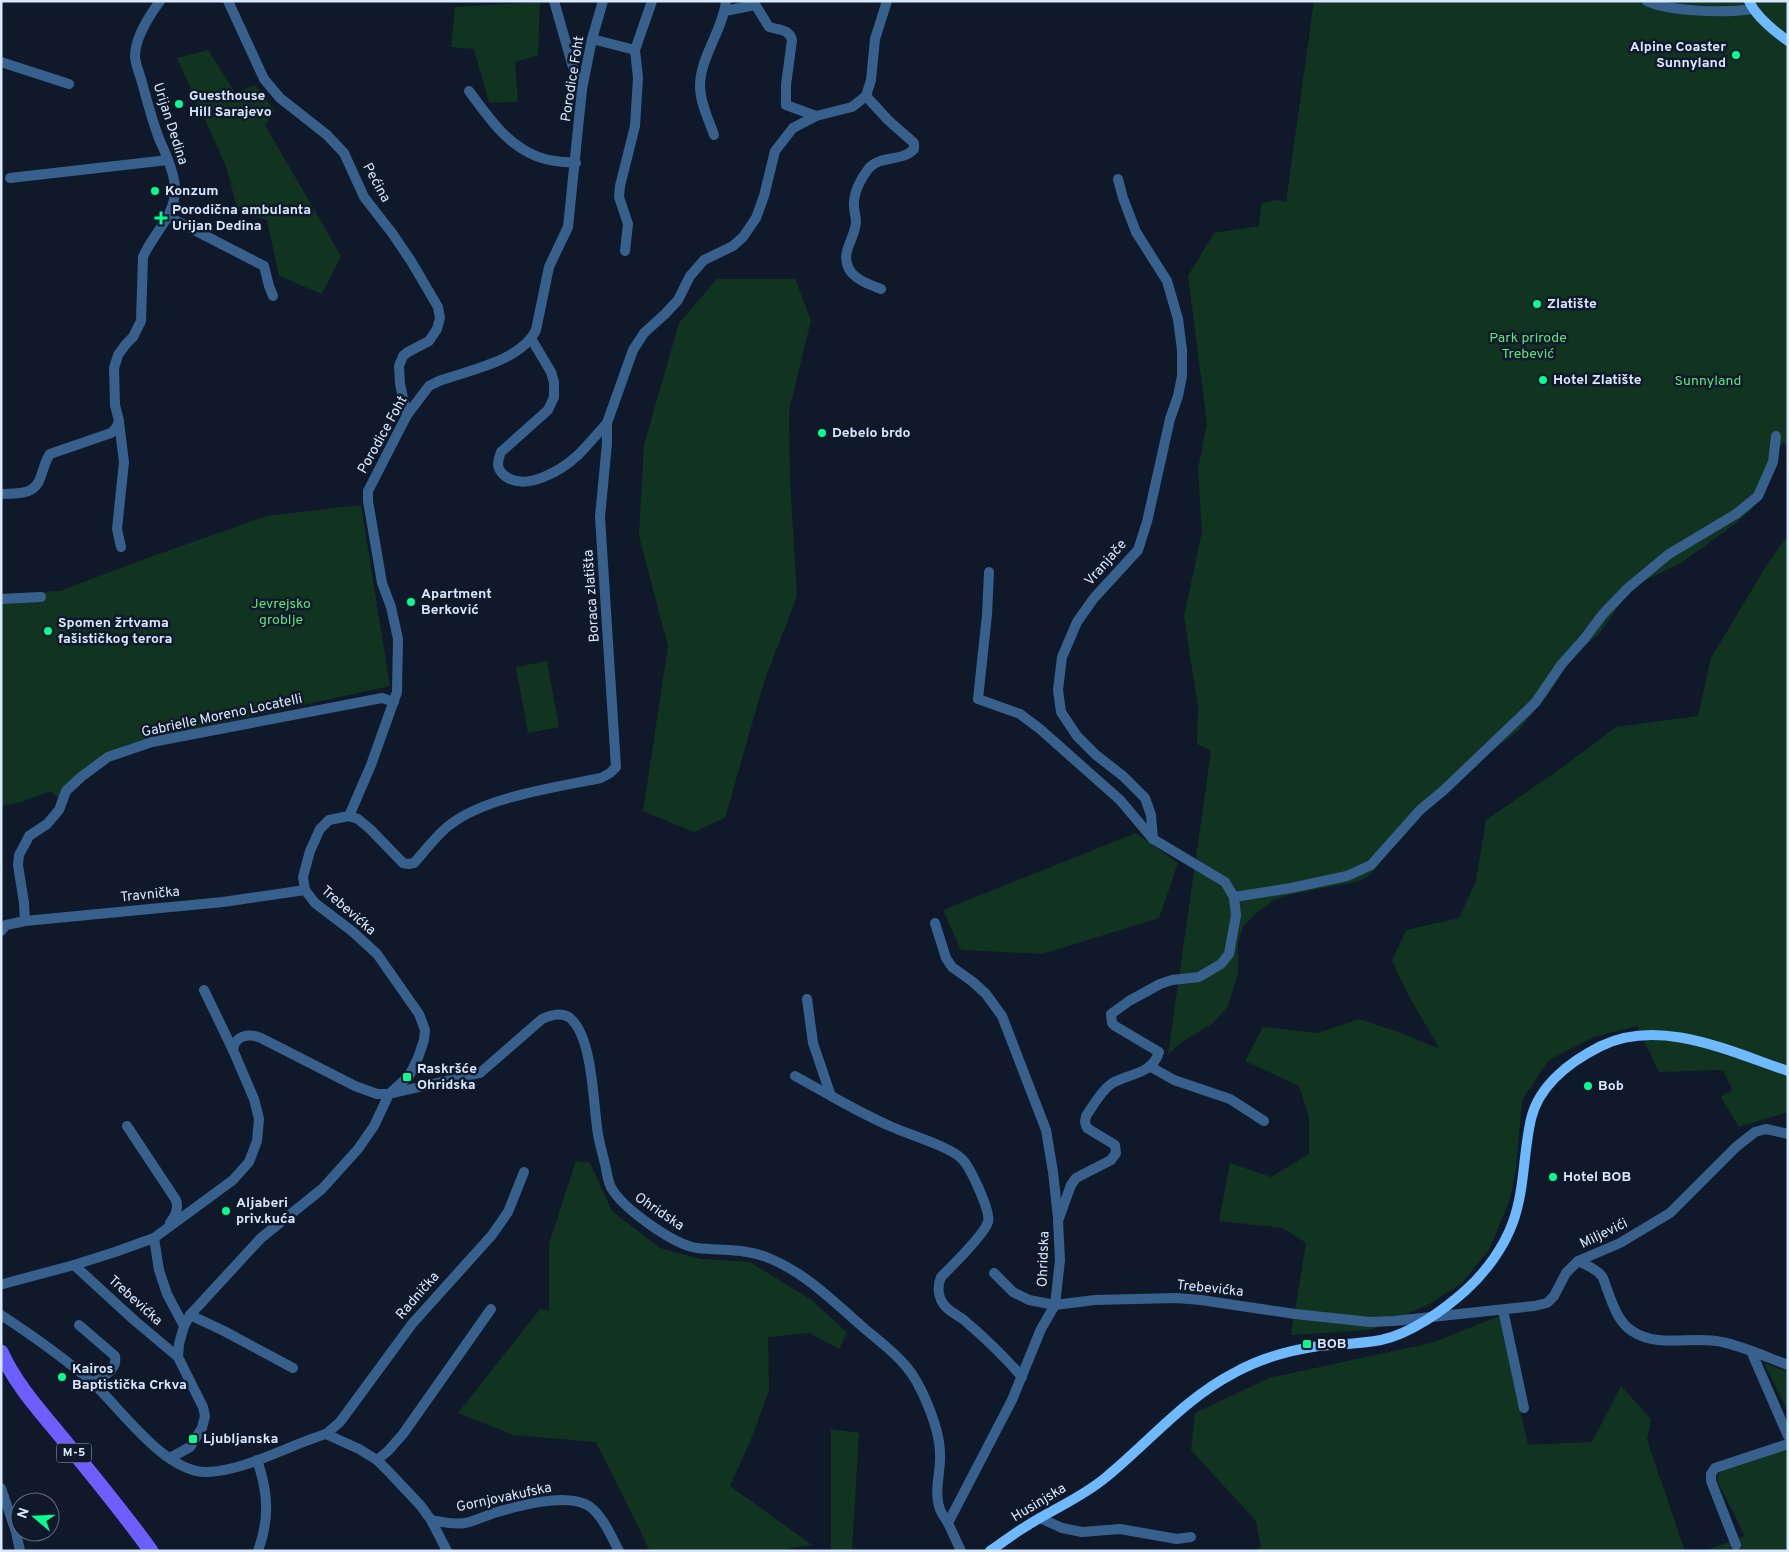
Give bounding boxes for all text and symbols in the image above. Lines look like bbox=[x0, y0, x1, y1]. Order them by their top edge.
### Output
street label: Porodice Foht bbox=[558, 35, 588, 123]
place label: Alpine Coaster Sunnyland bbox=[1630, 39, 1726, 72]
marker: Alpine Coaster Sunnyland bbox=[1730, 49, 1742, 61]
street label: Urijan Dedina bbox=[149, 81, 191, 167]
place label: Guesthouse Hill Sarajevo bbox=[189, 88, 272, 121]
marker: Guesthouse Hill Sarajevo bbox=[173, 98, 185, 110]
street label: Pećina bbox=[358, 160, 394, 206]
place label: Konzum bbox=[165, 183, 219, 200]
marker: Konzum bbox=[149, 185, 161, 197]
place label: Porodična ambulanta Urijan Dedina bbox=[172, 202, 311, 235]
marker: Porodična ambulanta Urijan Dedina bbox=[154, 211, 168, 225]
place label: Zlatište bbox=[1547, 296, 1597, 313]
marker: Zlatište bbox=[1531, 298, 1543, 310]
park label: Park prirode Trebević bbox=[1489, 330, 1567, 363]
place label: Hotel Zlatište bbox=[1553, 372, 1642, 389]
park label: Sunnyland bbox=[1675, 373, 1741, 390]
marker: Hotel Zlatište bbox=[1537, 374, 1549, 386]
street label: Porodice Foht bbox=[355, 393, 411, 477]
place label: Debelo brdo bbox=[832, 425, 910, 442]
marker: Debelo brdo bbox=[816, 427, 828, 439]
street label: Vranjače bbox=[1081, 536, 1131, 590]
street label: Boraca zlatišta bbox=[580, 549, 604, 643]
place label: Apartment Berković bbox=[421, 586, 492, 619]
park label: Jevrejsko groblje bbox=[251, 596, 311, 629]
marker: Apartment Berković bbox=[405, 596, 417, 608]
place label: Spomen žrtvama fašističkog terora bbox=[58, 615, 172, 648]
marker: Spomen žrtvama fašističkog terora bbox=[42, 625, 54, 637]
street label: Gabrielle Moreno Locatelli bbox=[140, 691, 304, 741]
street label: Travnička bbox=[119, 883, 181, 907]
street label: Trebevićka bbox=[317, 883, 379, 939]
place label: Raskršće Ohridska bbox=[417, 1061, 477, 1094]
marker: Raskršće Ohridska bbox=[401, 1071, 413, 1083]
place label: Bob bbox=[1598, 1078, 1624, 1095]
marker: Bob bbox=[1582, 1080, 1594, 1092]
place label: Hotel BOB bbox=[1563, 1169, 1631, 1186]
marker: Hotel BOB bbox=[1547, 1171, 1559, 1183]
street label: Ohridska bbox=[631, 1189, 687, 1235]
place label: Aljaberi priv.kuća bbox=[236, 1195, 295, 1228]
marker: Aljaberi priv.kuća bbox=[220, 1205, 232, 1217]
street label: Miljevići bbox=[1577, 1215, 1631, 1253]
street label: Ohridska bbox=[1035, 1231, 1053, 1287]
street label: Radnička bbox=[393, 1269, 443, 1323]
street label: Trebevićka bbox=[104, 1272, 166, 1330]
street label: Trebevićka bbox=[1176, 1277, 1244, 1301]
place label: BOB bbox=[1317, 1336, 1346, 1353]
marker: BOB bbox=[1301, 1338, 1313, 1350]
place label: Kairos Baptistička Crkva bbox=[72, 1361, 187, 1394]
marker: Kairos Baptistička Crkva bbox=[56, 1371, 68, 1383]
place label: Ljubljanska bbox=[203, 1431, 278, 1448]
marker: Ljubljanska bbox=[187, 1433, 199, 1445]
road number: M-5 bbox=[56, 1444, 92, 1462]
street label: Gornjovakufska bbox=[455, 1480, 553, 1516]
street label: Husinjska bbox=[1009, 1480, 1069, 1526]
north arrow bbox=[10, 1492, 60, 1542]
text: N bbox=[14, 1506, 34, 1521]

